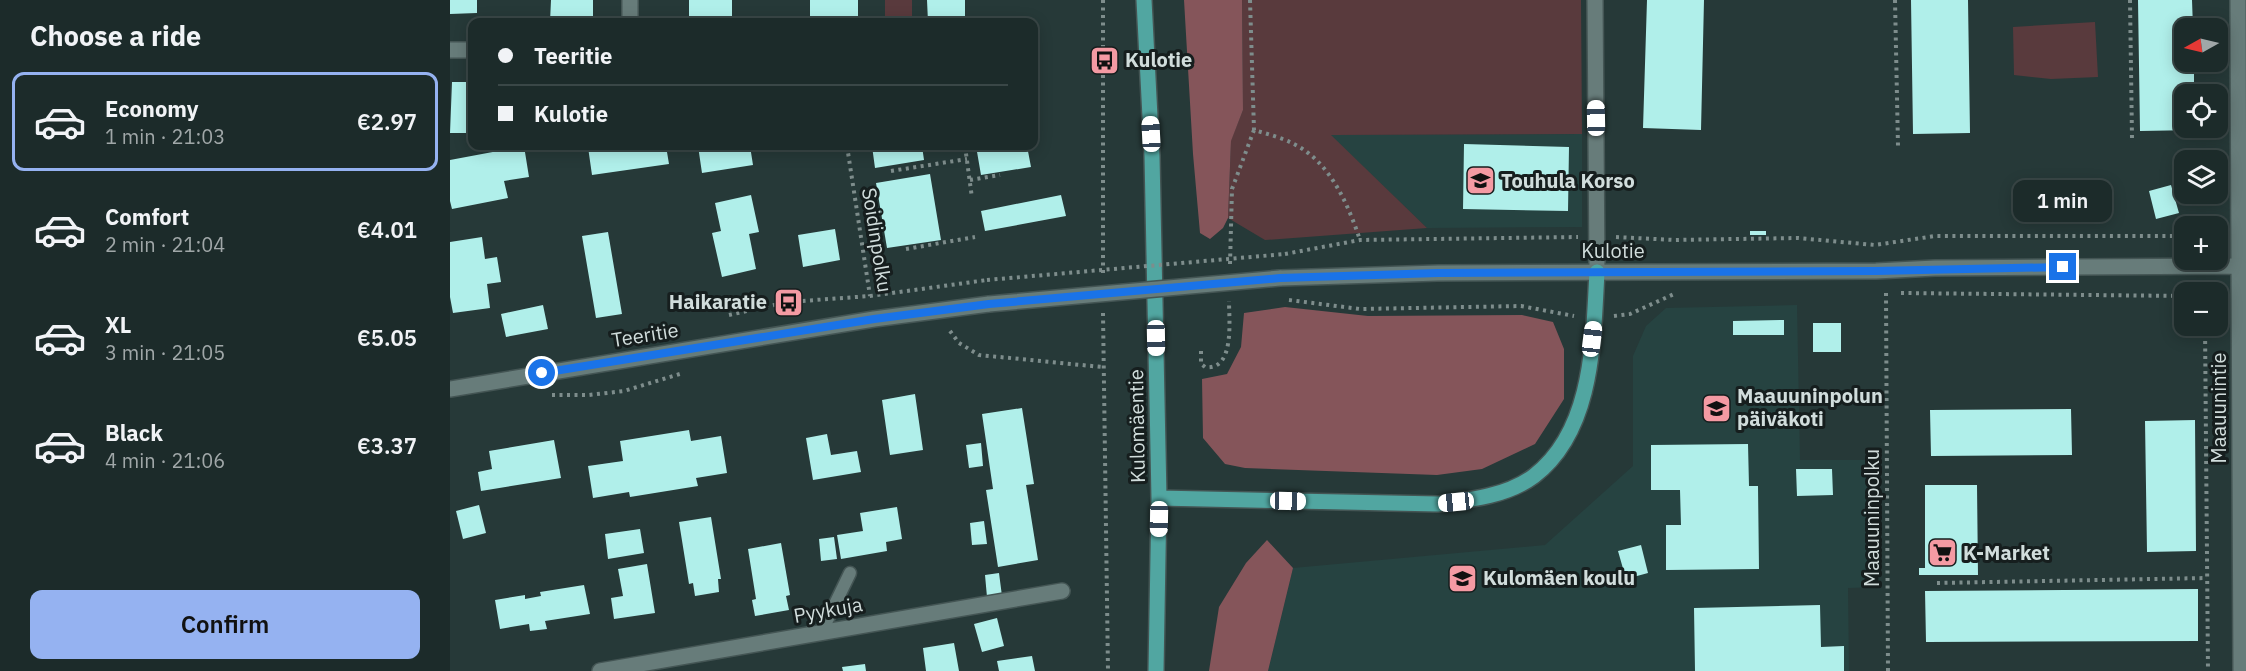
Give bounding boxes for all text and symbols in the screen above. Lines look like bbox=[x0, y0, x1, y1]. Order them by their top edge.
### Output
text: Choose a ride bbox=[30, 18, 201, 53]
north arrow bbox=[2174, 18, 2228, 72]
map controls bbox=[2174, 18, 2228, 336]
text: Teeritie bbox=[534, 41, 612, 70]
bus stop icon: Kulotie bbox=[1088, 44, 1120, 76]
place label: Kulotie bbox=[1125, 46, 1192, 73]
button: locate bbox=[2174, 84, 2228, 138]
text: Economy bbox=[105, 94, 199, 123]
icon: car bbox=[33, 95, 87, 149]
text: Kulotie bbox=[534, 99, 608, 128]
car bbox=[1587, 100, 1605, 136]
text: €2.97 bbox=[357, 107, 417, 136]
car bbox=[1141, 116, 1161, 152]
text: 1 min · 21:03 bbox=[105, 123, 225, 150]
button: layers bbox=[2174, 150, 2228, 204]
school or university icon: Touhula Korso bbox=[1464, 165, 1496, 197]
place label: Touhula Korso bbox=[1501, 167, 1635, 194]
callout: 1 min bbox=[2014, 180, 2112, 222]
street label: Soidinpolku bbox=[856, 186, 899, 294]
text: 1 min bbox=[2037, 187, 2088, 214]
text: Comfort bbox=[105, 202, 189, 231]
icon: car bbox=[33, 203, 87, 257]
text: €4.01 bbox=[357, 215, 417, 244]
button: + bbox=[2174, 216, 2228, 270]
text: 2 min · 21:04 bbox=[105, 231, 225, 258]
street label: Kulotie bbox=[1581, 237, 1645, 264]
route end bbox=[2049, 253, 2076, 280]
button: − bbox=[2174, 282, 2228, 336]
bus stop icon: Haikaratie bbox=[772, 286, 804, 318]
place label: Haikaratie bbox=[669, 288, 767, 315]
text: XL bbox=[105, 310, 131, 339]
icon: car bbox=[33, 311, 87, 365]
street label: Teeritie bbox=[609, 316, 680, 353]
car bbox=[1147, 320, 1165, 356]
car bbox=[1581, 320, 1603, 358]
text: €5.05 bbox=[357, 323, 417, 352]
text: 3 min · 21:05 bbox=[105, 339, 225, 366]
street label: Maauunintie bbox=[2205, 352, 2232, 464]
route start bbox=[528, 359, 555, 386]
street label: Kulomäentie bbox=[1122, 369, 1151, 483]
place label: Maauuninpolun päiväkoti bbox=[1737, 382, 1883, 432]
school or university icon: Maauuninpolun päiväkoti bbox=[1700, 392, 1732, 424]
text: Black bbox=[105, 418, 163, 447]
icon: car bbox=[33, 419, 87, 473]
text: €3.37 bbox=[357, 431, 417, 460]
text: 4 min · 21:06 bbox=[105, 447, 225, 474]
street label: Maauuninpolku bbox=[1858, 449, 1885, 587]
car bbox=[1437, 491, 1475, 513]
car bbox=[1270, 492, 1306, 510]
car bbox=[1150, 501, 1168, 537]
supermarket icon: K-Market bbox=[1926, 537, 1958, 569]
place label: K-Market bbox=[1963, 539, 2050, 566]
school or university icon: Kulomäen koulu bbox=[1446, 562, 1478, 594]
place label: Kulomäen koulu bbox=[1483, 564, 1635, 591]
button: Confirm bbox=[30, 590, 420, 659]
street label: Pyykuja bbox=[791, 590, 865, 629]

